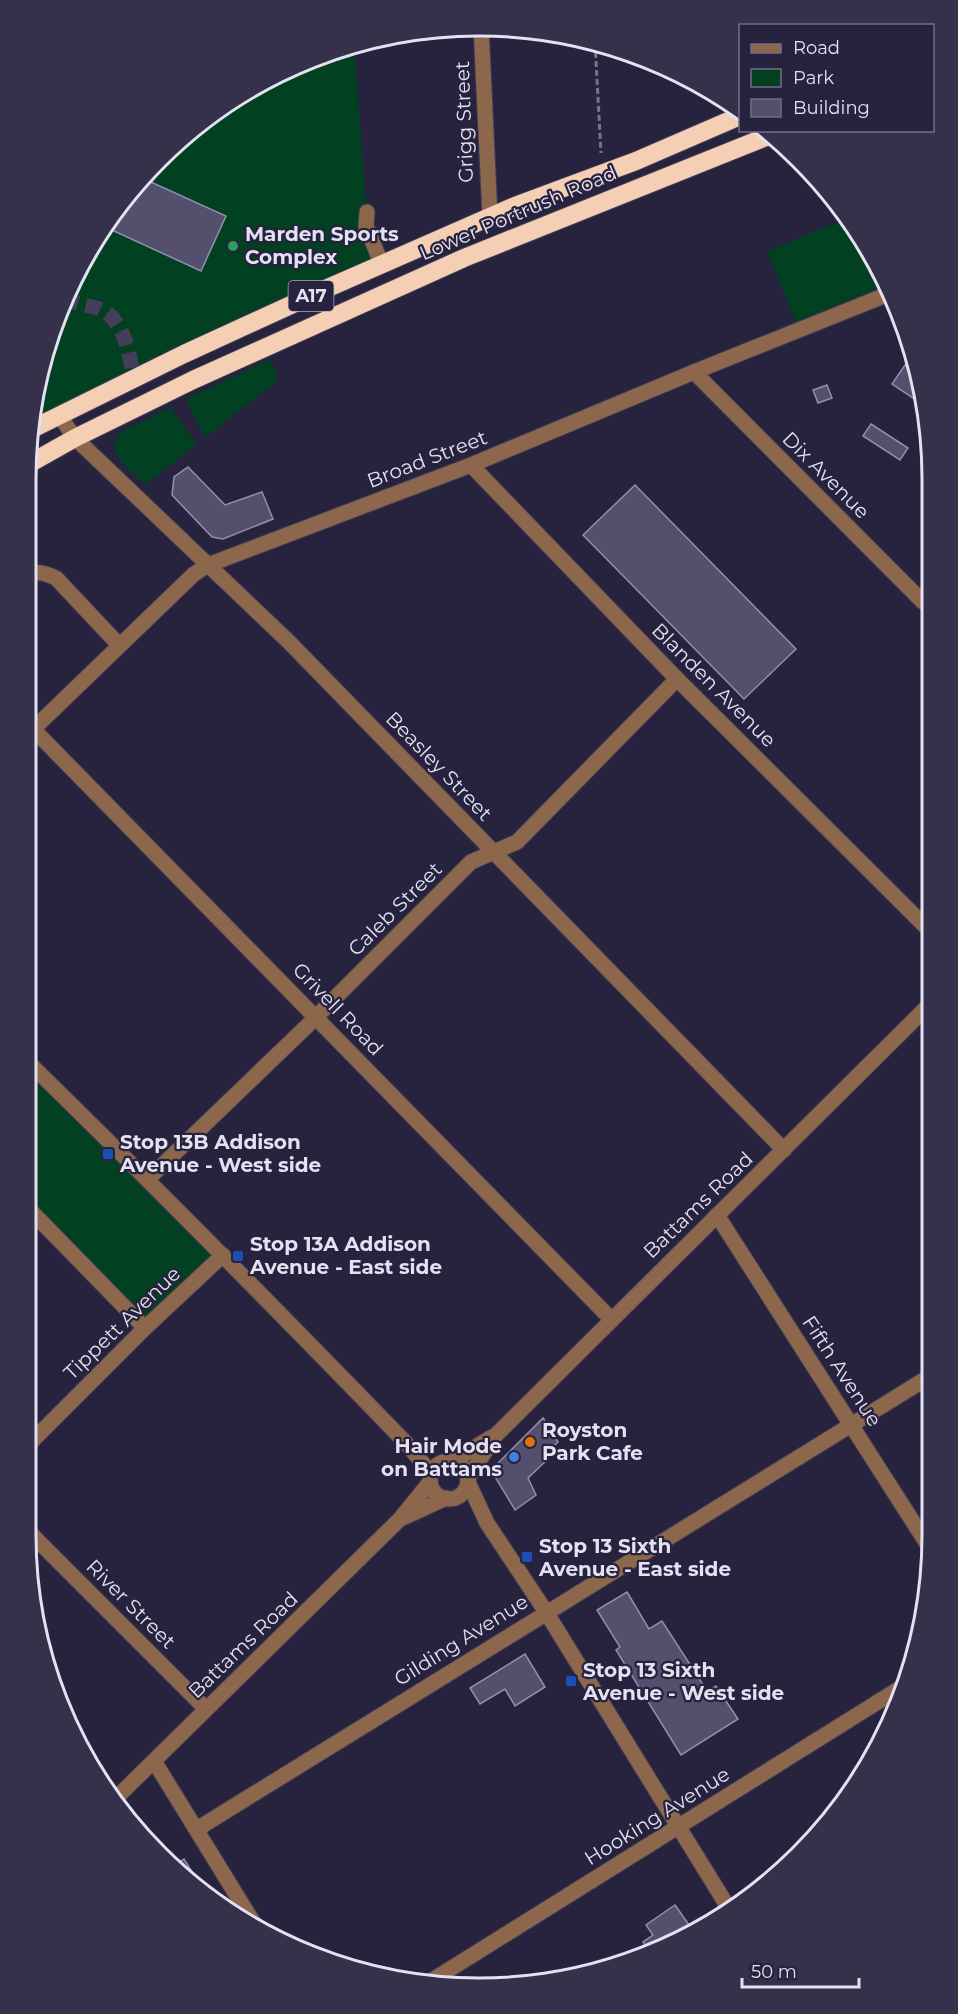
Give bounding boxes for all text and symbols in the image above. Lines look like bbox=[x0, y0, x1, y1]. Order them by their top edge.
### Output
legend bbox=[739, 24, 934, 132]
text: Road bbox=[793, 37, 840, 59]
street label: Grigg Street bbox=[450, 61, 478, 183]
text: Park bbox=[793, 67, 834, 89]
text: Building bbox=[793, 97, 870, 119]
street label: Lower Portrush Road bbox=[416, 161, 620, 265]
place label: Marden Sports Complex bbox=[245, 222, 399, 269]
marker: Marden Sports Complex bbox=[226, 239, 240, 253]
road number: A17 bbox=[288, 281, 334, 311]
street label: Broad Street bbox=[364, 425, 490, 493]
street label: Dix Avenue bbox=[777, 426, 875, 524]
street label: Blanden Avenue bbox=[647, 618, 781, 752]
street label: Beasley Street bbox=[381, 706, 497, 826]
street label: Caleb Street bbox=[343, 857, 447, 961]
street label: Grivell Road bbox=[288, 958, 388, 1060]
place label: Stop 13B Addison Avenue - West side bbox=[119, 1130, 321, 1177]
marker: Stop 13B Addison Avenue - West side bbox=[101, 1147, 115, 1161]
street label: Battams Road bbox=[638, 1147, 758, 1263]
place label: Stop 13A Addison Avenue - East side bbox=[249, 1232, 442, 1279]
marker: Stop 13A Addison Avenue - East side bbox=[231, 1249, 245, 1263]
street label: Tippett Avenue bbox=[59, 1261, 185, 1385]
street label: Fifth Avenue bbox=[797, 1311, 887, 1431]
place label: Royston Park Cafe bbox=[542, 1418, 643, 1465]
place label: Hair Mode on Battams bbox=[381, 1434, 502, 1481]
marker: Royston Park Cafe bbox=[523, 1435, 537, 1449]
marker: Hair Mode on Battams bbox=[507, 1450, 521, 1464]
place label: Stop 13 Sixth Avenue - East side bbox=[538, 1534, 731, 1581]
marker: Stop 13 Sixth Avenue - East side bbox=[520, 1550, 534, 1564]
street label: River Street bbox=[81, 1554, 181, 1654]
street label: Battams Road bbox=[183, 1587, 303, 1703]
street label: Gilding Avenue bbox=[390, 1589, 532, 1691]
place label: Stop 13 Sixth Avenue - West side bbox=[582, 1658, 784, 1705]
marker: Stop 13 Sixth Avenue - West side bbox=[564, 1674, 578, 1688]
street label: Hooking Avenue bbox=[580, 1762, 734, 1870]
scale bar bbox=[742, 1951, 859, 1989]
text: 50 m bbox=[751, 1961, 797, 1983]

